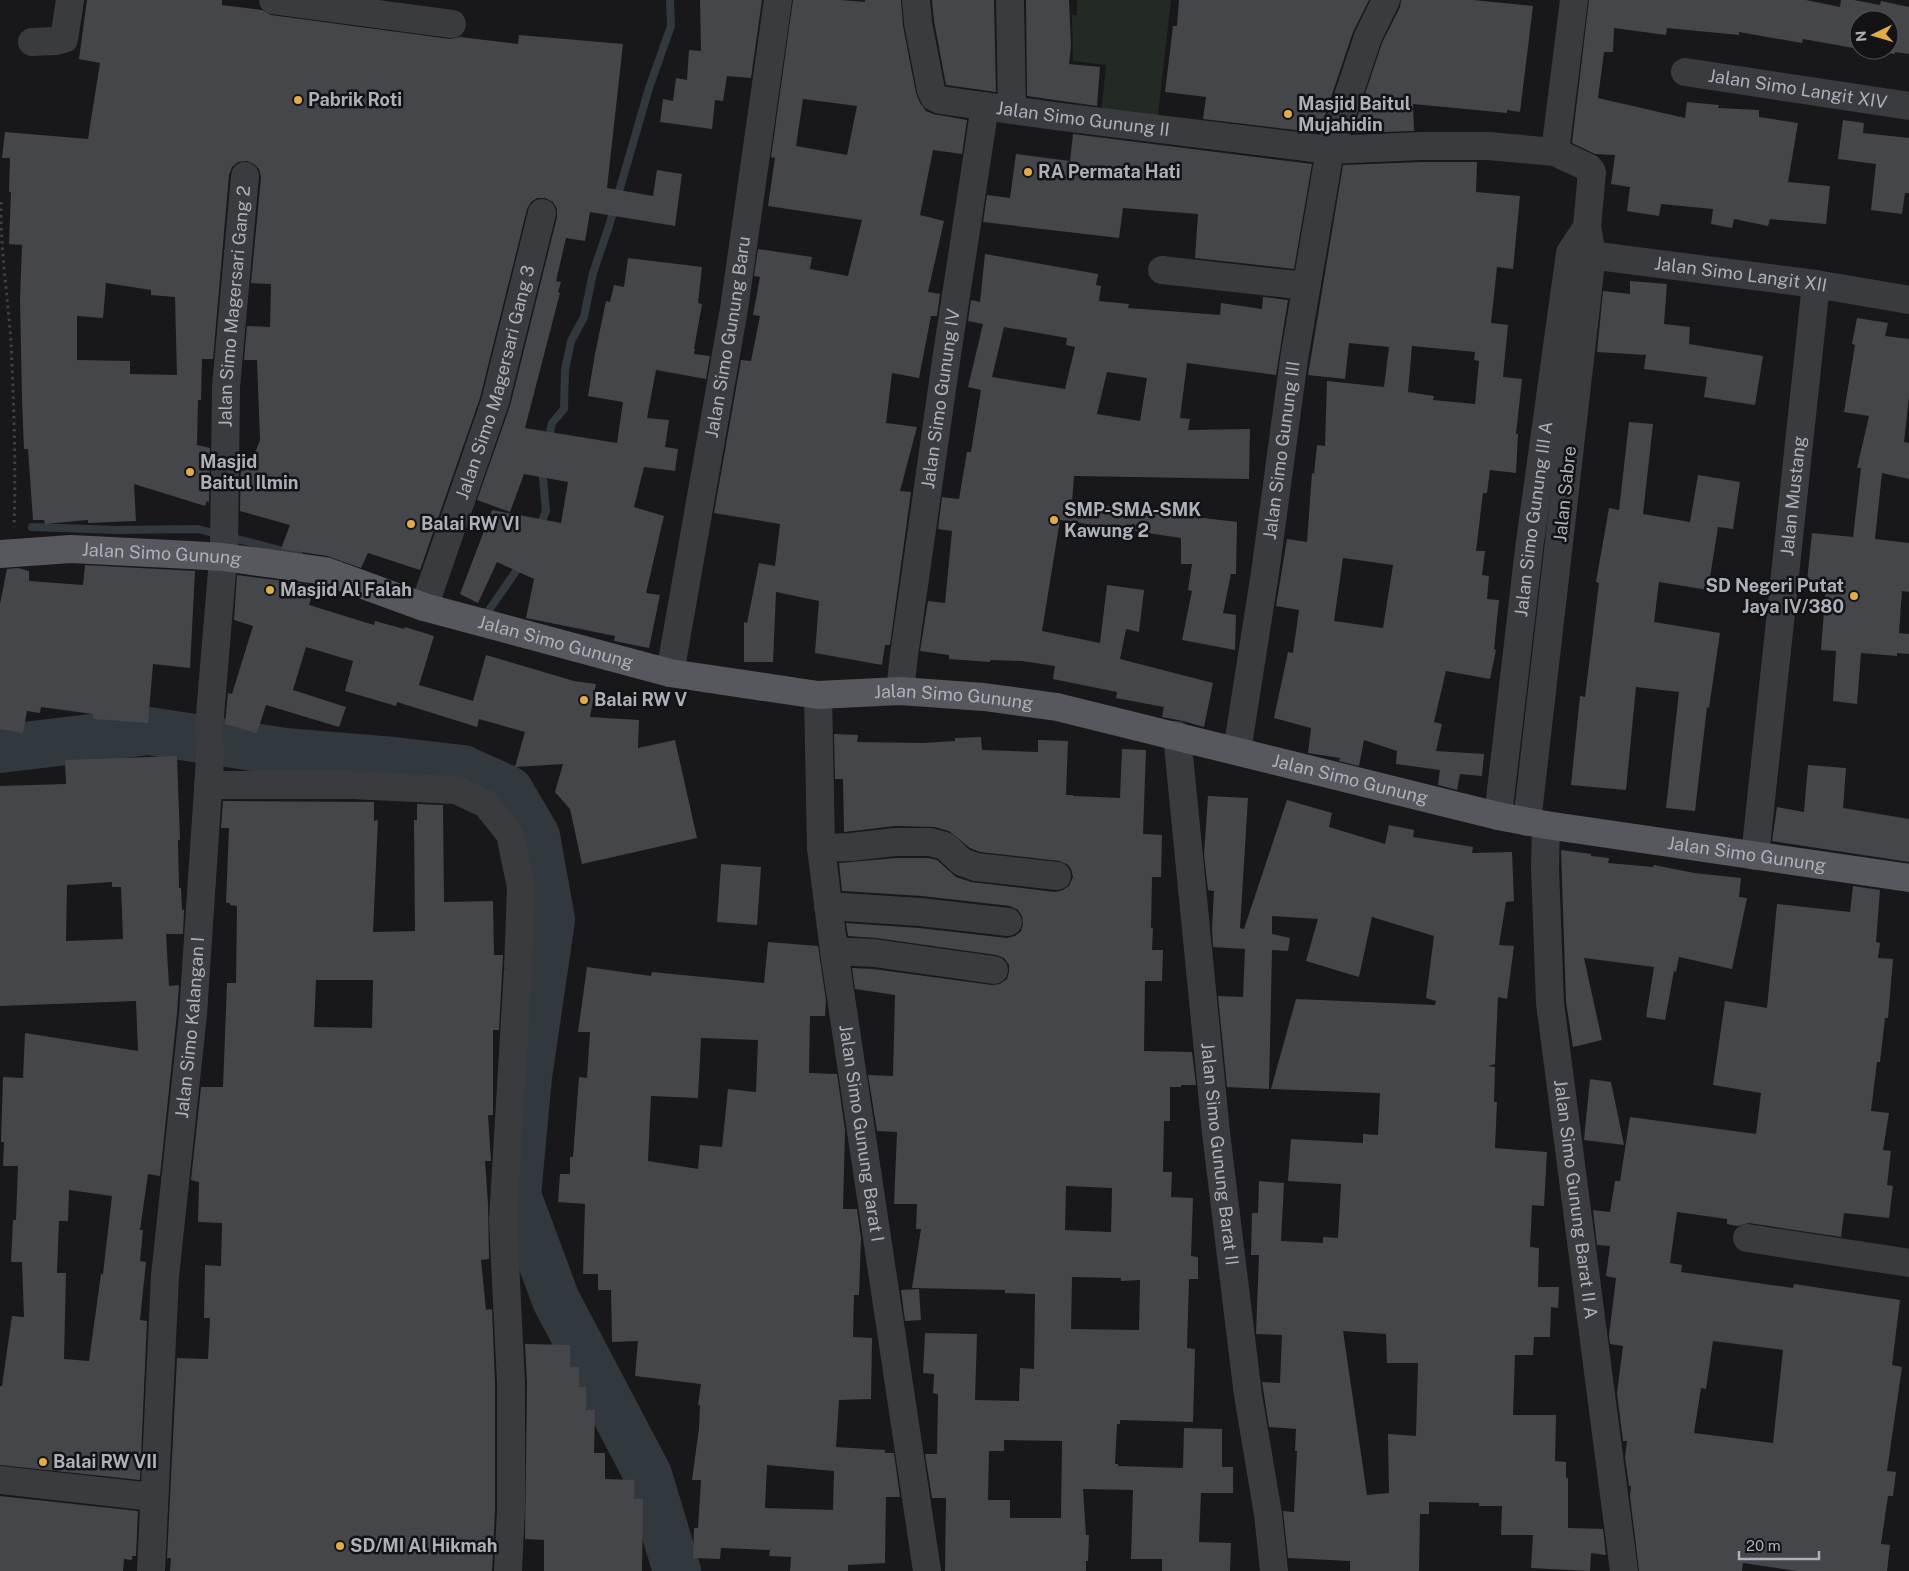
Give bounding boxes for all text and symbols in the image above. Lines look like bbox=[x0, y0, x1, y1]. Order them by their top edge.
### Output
north arrow bbox=[1849, 10, 1899, 60]
text: N bbox=[1853, 30, 1869, 42]
street label: Jalan Simo Langit XIV bbox=[1707, 65, 1889, 113]
place label: Pabrik Roti bbox=[308, 89, 402, 110]
place label: Masjid Baitul Mujahidin bbox=[1298, 93, 1411, 135]
marker: Pabrik Roti bbox=[292, 94, 304, 106]
street label: Jalan Simo Gunung II bbox=[995, 97, 1171, 140]
marker: Masjid Baitul Mujahidin bbox=[1282, 108, 1294, 120]
place label: RA Permata Hati bbox=[1038, 161, 1181, 182]
marker: RA Permata Hati bbox=[1022, 166, 1034, 178]
street label: Jalan Simo Magersari Gang 2 bbox=[214, 185, 254, 427]
street label: Jalan Simo Gunung Baru bbox=[701, 235, 754, 439]
street label: Jalan Simo Langit XII bbox=[1653, 252, 1829, 296]
street label: Jalan Simo Magersari Gang 3 bbox=[451, 263, 539, 502]
street label: Jalan Simo Gunung IV bbox=[917, 307, 964, 490]
street label: Jalan Simo Gunung III bbox=[1259, 360, 1304, 541]
street label: Jalan Simo Gunung III A bbox=[1510, 420, 1557, 618]
street label: Jalan Mustang bbox=[1776, 435, 1810, 557]
street label: Jalan Sabre bbox=[1549, 445, 1580, 543]
place label: Masjid Baitul Ilmin bbox=[200, 451, 299, 493]
marker: Masjid Baitul Ilmin bbox=[184, 466, 196, 478]
place label: SMP-SMA-SMK Kawung 2 bbox=[1064, 499, 1201, 541]
place label: Balai RW VI bbox=[421, 513, 520, 534]
marker: SMP-SMA-SMK Kawung 2 bbox=[1048, 514, 1060, 526]
marker: Balai RW VI bbox=[405, 518, 417, 530]
street label: Jalan Simo Gunung bbox=[81, 539, 243, 569]
place label: SD Negeri Putat Jaya IV/380 bbox=[1705, 575, 1844, 617]
place label: Masjid Al Falah bbox=[280, 579, 412, 600]
marker: Masjid Al Falah bbox=[264, 584, 276, 596]
marker: SD Negeri Putat Jaya IV/380 bbox=[1848, 590, 1860, 602]
street label: Jalan Simo Gunung bbox=[476, 611, 636, 673]
street label: Jalan Simo Gunung bbox=[873, 680, 1035, 714]
place label: Balai RW V bbox=[594, 689, 688, 710]
marker: Balai RW V bbox=[578, 694, 590, 706]
street label: Jalan Simo Gunung bbox=[1270, 750, 1431, 808]
street label: Jalan Simo Gunung bbox=[1666, 832, 1828, 876]
street label: Jalan Simo Kalangan I bbox=[171, 936, 208, 1119]
street label: Jalan Simo Gunung Barat I bbox=[835, 1023, 888, 1243]
street label: Jalan Simo Gunung Barat II bbox=[1197, 1041, 1243, 1267]
street label: Jalan Simo Gunung Barat II A bbox=[1550, 1078, 1602, 1321]
place label: Balai RW VII bbox=[53, 1451, 157, 1472]
marker: Balai RW VII bbox=[37, 1456, 49, 1468]
scale bar bbox=[1739, 1528, 1819, 1560]
place label: SD/MI Al Hikmah bbox=[350, 1535, 498, 1556]
text: 20 m bbox=[1746, 1537, 1781, 1554]
marker: SD/MI Al Hikmah bbox=[334, 1540, 346, 1552]

